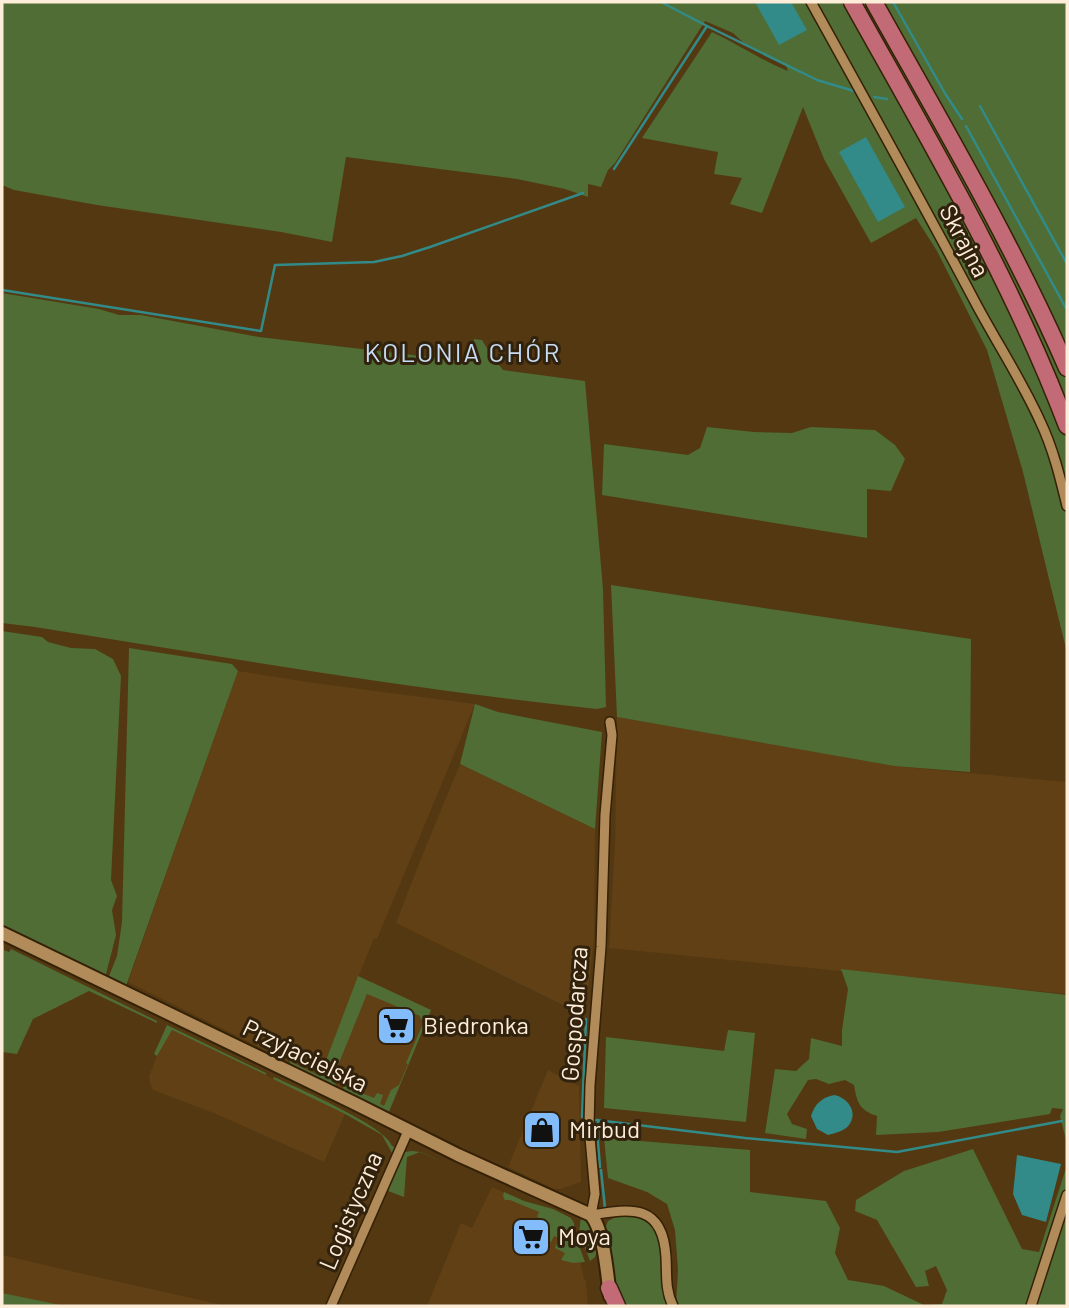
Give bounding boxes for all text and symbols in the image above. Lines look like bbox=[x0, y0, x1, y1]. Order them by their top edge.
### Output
street label: Skrajna bbox=[934, 199, 996, 282]
district label: KOLONIA CHÓR bbox=[365, 336, 561, 367]
street label: Gospodarcza bbox=[554, 946, 593, 1082]
supermarket icon: Biedronka bbox=[375, 1005, 417, 1047]
place label: Biedronka bbox=[423, 1010, 529, 1039]
street label: Przyjacielska bbox=[238, 1012, 373, 1097]
shop icon: Mirbud bbox=[521, 1109, 563, 1151]
place label: Mirbud bbox=[569, 1114, 640, 1143]
street label: Logistyczna bbox=[312, 1147, 387, 1274]
supermarket icon: Moya bbox=[510, 1216, 552, 1258]
place label: Moya bbox=[558, 1221, 611, 1250]

